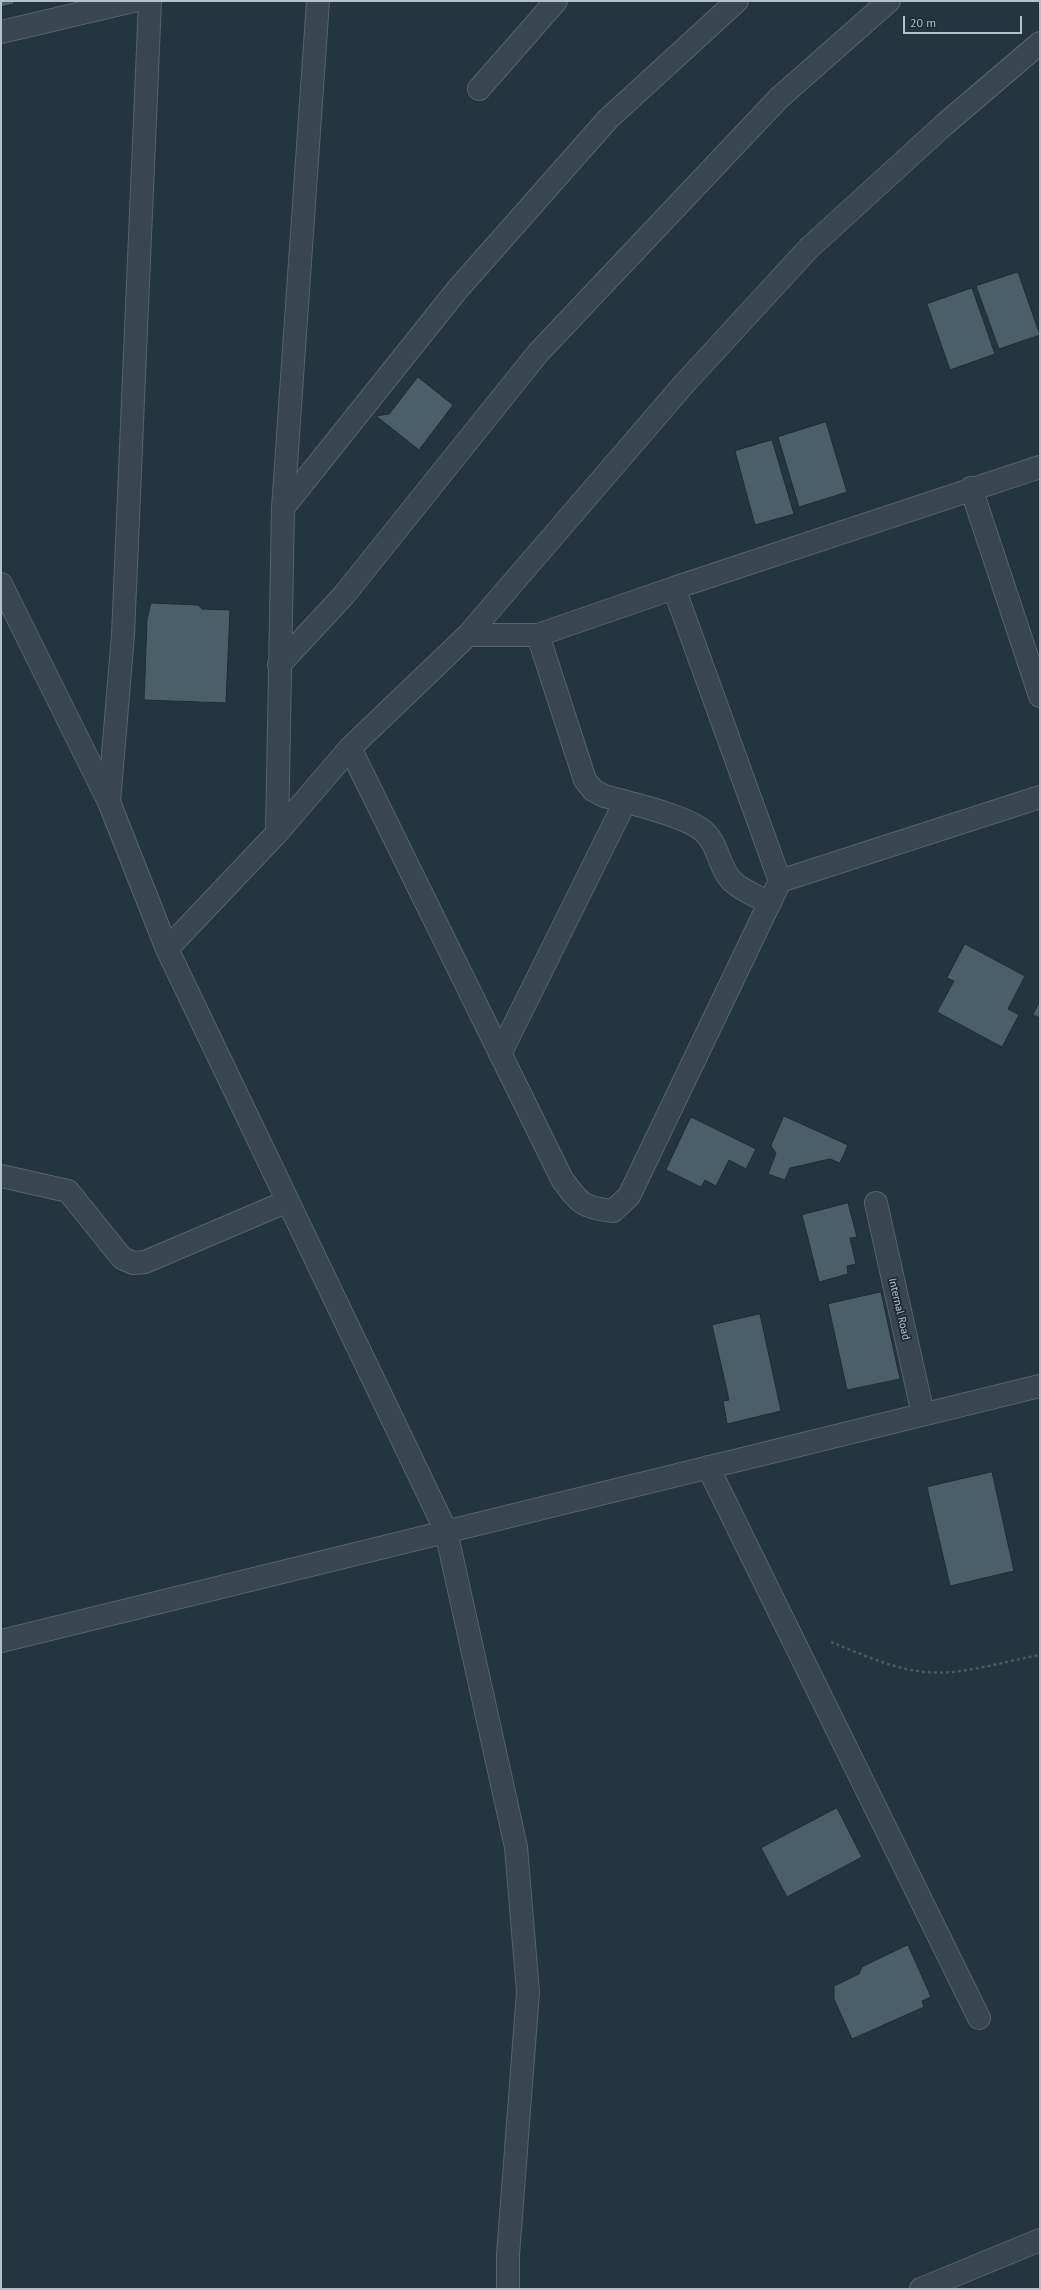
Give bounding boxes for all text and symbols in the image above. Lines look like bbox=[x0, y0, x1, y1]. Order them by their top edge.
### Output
scale bar bbox=[905, 8, 1024, 34]
text: 20 m bbox=[910, 15, 936, 30]
street label: Internal Road bbox=[885, 1277, 913, 1341]

